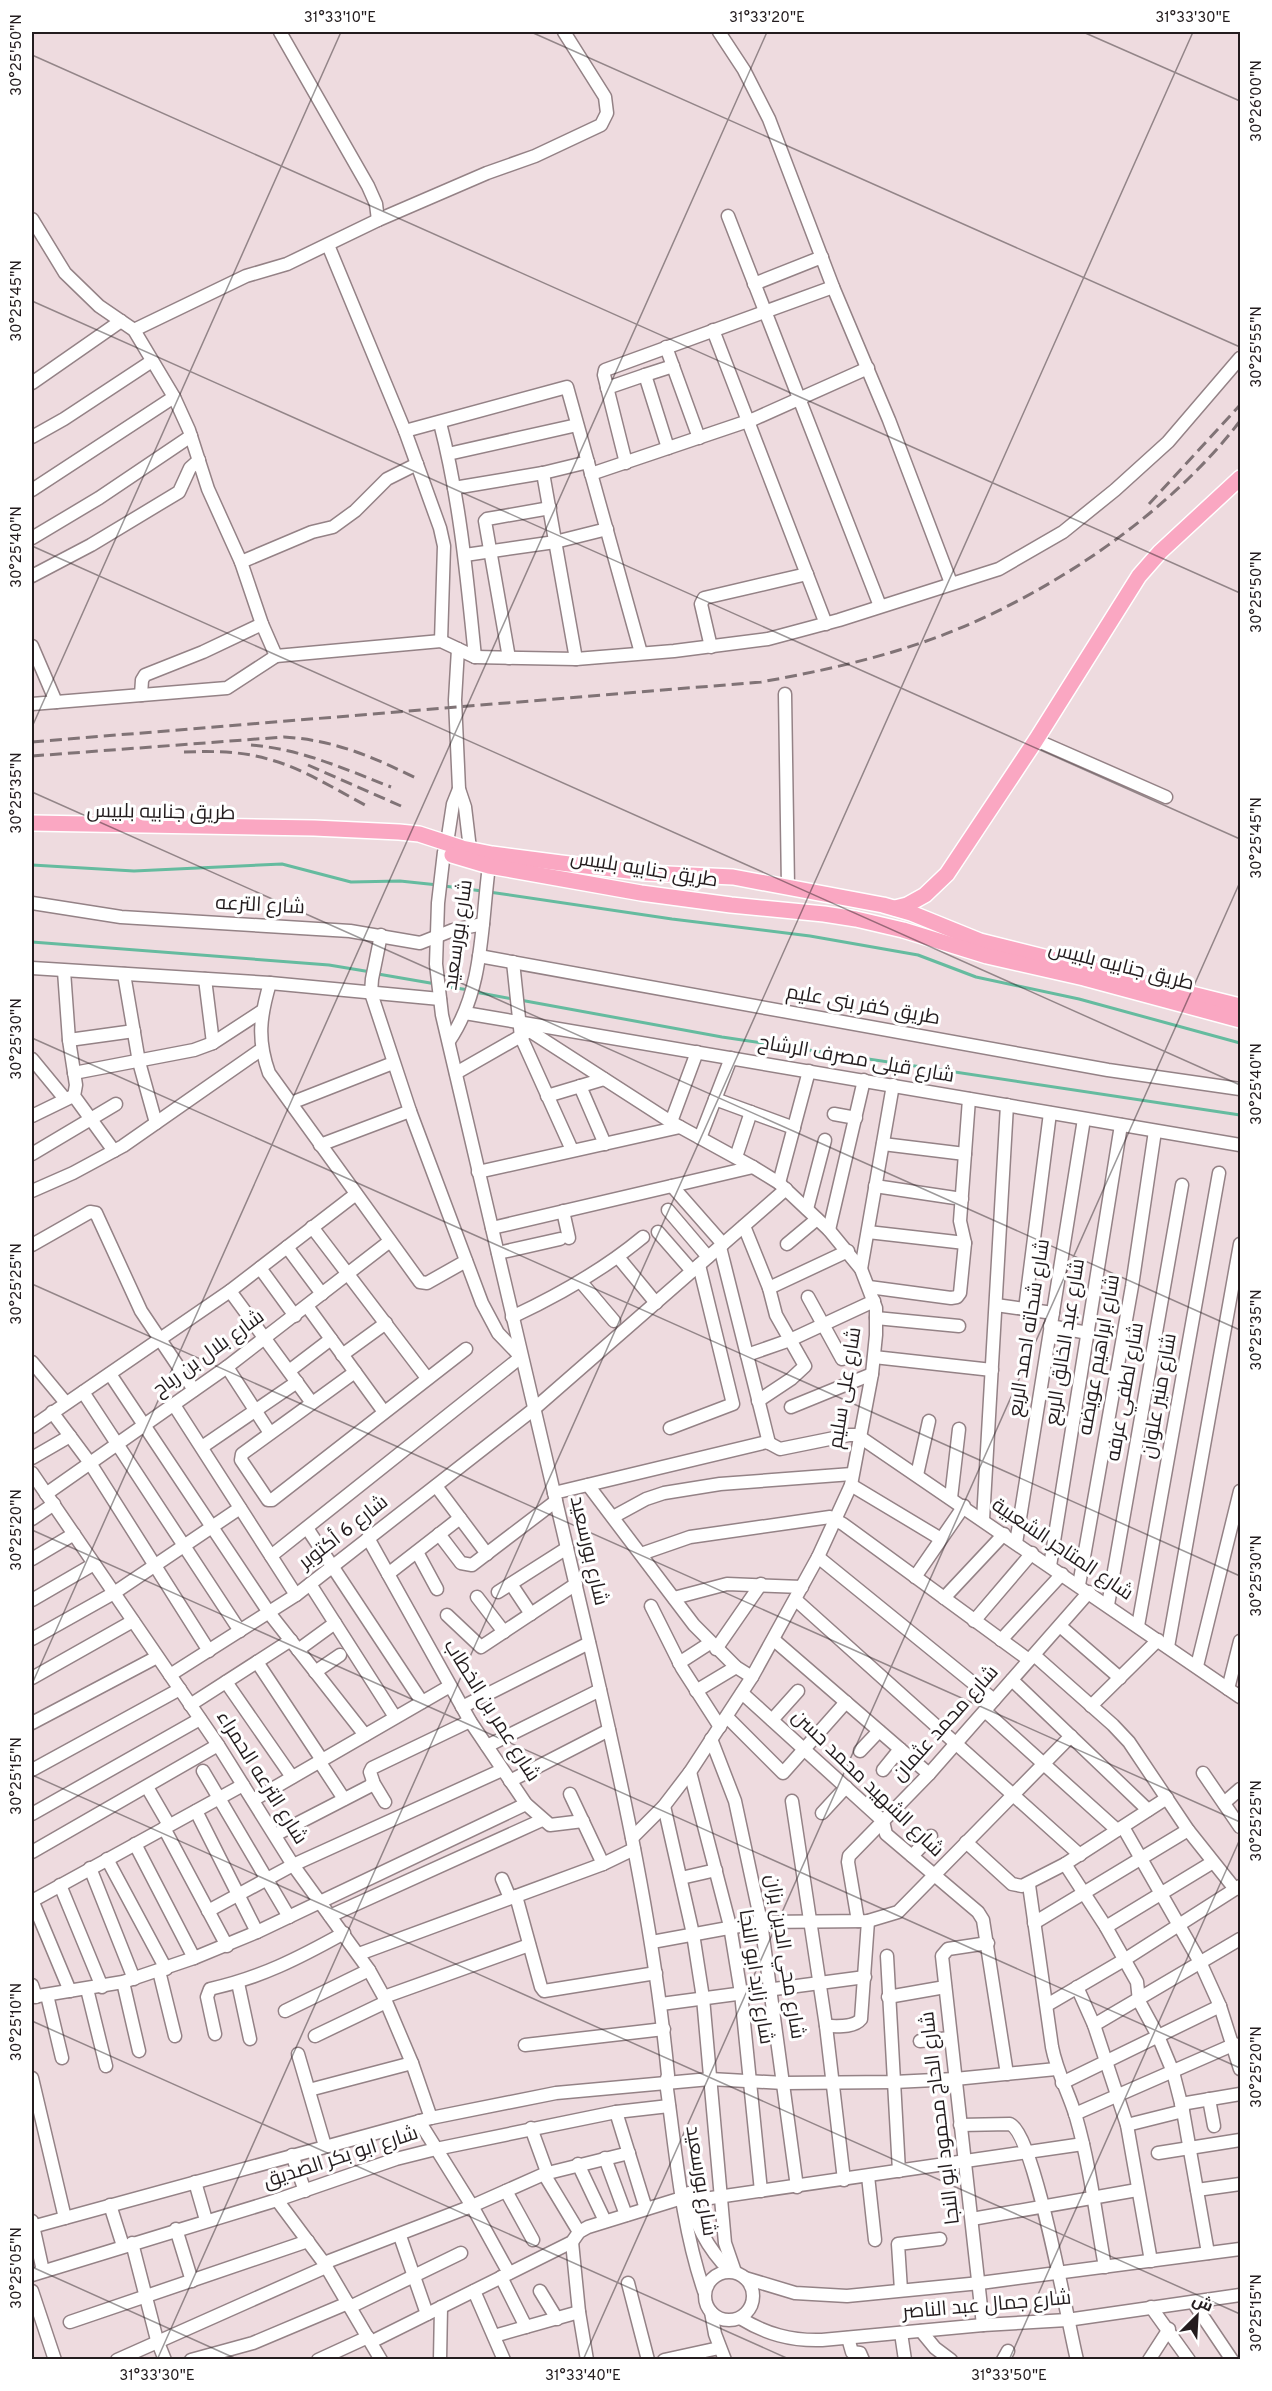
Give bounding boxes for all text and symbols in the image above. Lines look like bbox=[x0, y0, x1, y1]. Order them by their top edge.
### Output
text: 31°33'10"E bbox=[304, 9, 376, 28]
text: 31°33'20"E bbox=[729, 9, 805, 28]
text: 31°33'30"E bbox=[1155, 9, 1231, 28]
text: 30°25'50"N bbox=[8, 14, 27, 96]
text: 30°26'00"N bbox=[1248, 60, 1267, 142]
text: 30°25'45"N bbox=[8, 260, 27, 342]
text: 30°25'55"N bbox=[1248, 306, 1267, 388]
text: 30°25'40"N bbox=[8, 506, 27, 588]
text: 30°25'50"N bbox=[1248, 551, 1267, 633]
text: 30°25'35"N bbox=[8, 752, 27, 834]
text: 30°25'45"N bbox=[1248, 797, 1267, 879]
street label: طريق جنابيه بلبيس bbox=[86, 799, 236, 827]
street label: طريق جنابيه بلبيس bbox=[568, 846, 720, 894]
street label: شارع بورسعيد bbox=[438, 878, 480, 992]
street label: شارع الترعه bbox=[215, 891, 305, 921]
street label: طريق جنابيه بلبيس bbox=[1046, 936, 1196, 998]
street label: طريق كفر بنى عليم bbox=[784, 980, 942, 1032]
text: 30°25'30"N bbox=[8, 998, 27, 1080]
street label: شارع قبلى مصرف الرشاح bbox=[756, 1030, 956, 1090]
text: 30°25'40"N bbox=[1248, 1043, 1267, 1125]
street label: شارع شحاته احمد الربع bbox=[1003, 1237, 1057, 1419]
text: 30°25'25"N bbox=[8, 1243, 27, 1325]
street label: شارع عبد الخالق الربع bbox=[1040, 1257, 1092, 1427]
street label: شارع ابراهيم عويضه bbox=[1073, 1273, 1127, 1437]
text: 30°25'35"N bbox=[1248, 1289, 1267, 1371]
street label: شارع بلال بن رباح bbox=[148, 1305, 270, 1403]
street label: شارع لطفي عرفه bbox=[1101, 1320, 1152, 1464]
street label: شارع على سليم bbox=[824, 1325, 868, 1451]
street label: شارع منير علوان bbox=[1136, 1331, 1184, 1461]
text: 30°25'20"N bbox=[8, 1489, 27, 1571]
street label: شارع 6 أكتوبر bbox=[293, 1489, 394, 1577]
street label: شارع المتاجر الشعبية bbox=[986, 1493, 1138, 1607]
street label: شارع بورسعيد bbox=[563, 1494, 613, 1608]
text: 30°25'30"N bbox=[1248, 1535, 1267, 1617]
street label: شارع عمر بن الخطاب bbox=[437, 1635, 545, 1787]
street label: شارع محمد عثمان bbox=[887, 1660, 1005, 1788]
street label: شارع الشهيد محمد حسن bbox=[785, 1705, 949, 1863]
street label: شارع الترعه الحمراء bbox=[209, 1706, 313, 1850]
text: 30°25'15"N bbox=[8, 1737, 27, 1815]
text: 30°25'25"N bbox=[1248, 1780, 1267, 1862]
street label: شارع محي الدين بزان bbox=[757, 1873, 810, 2041]
street label: شارع زايد ابو النجا bbox=[731, 1908, 779, 2046]
text: 30°25'10"N bbox=[8, 1983, 27, 2061]
street label: شارع الحاج محمود ابو النجا bbox=[915, 2010, 967, 2226]
text: 30°25'20"N bbox=[1248, 2026, 1267, 2108]
street label: شارع ابو بكر الصديق bbox=[260, 2121, 422, 2195]
street label: شارع بورسعيد bbox=[678, 2124, 722, 2238]
text: 30°25'05"N bbox=[8, 2227, 27, 2309]
text: 30°25'15"N bbox=[1248, 2274, 1267, 2352]
street label: شارع جمال عبد الناصر bbox=[900, 2286, 1073, 2326]
north arrow bbox=[1167, 2286, 1227, 2346]
text: ش bbox=[1189, 2291, 1216, 2317]
text: 31°33'30"E bbox=[119, 2367, 195, 2386]
text: 31°33'40"E bbox=[545, 2367, 621, 2386]
text: 31°33'50"E bbox=[971, 2367, 1047, 2386]

